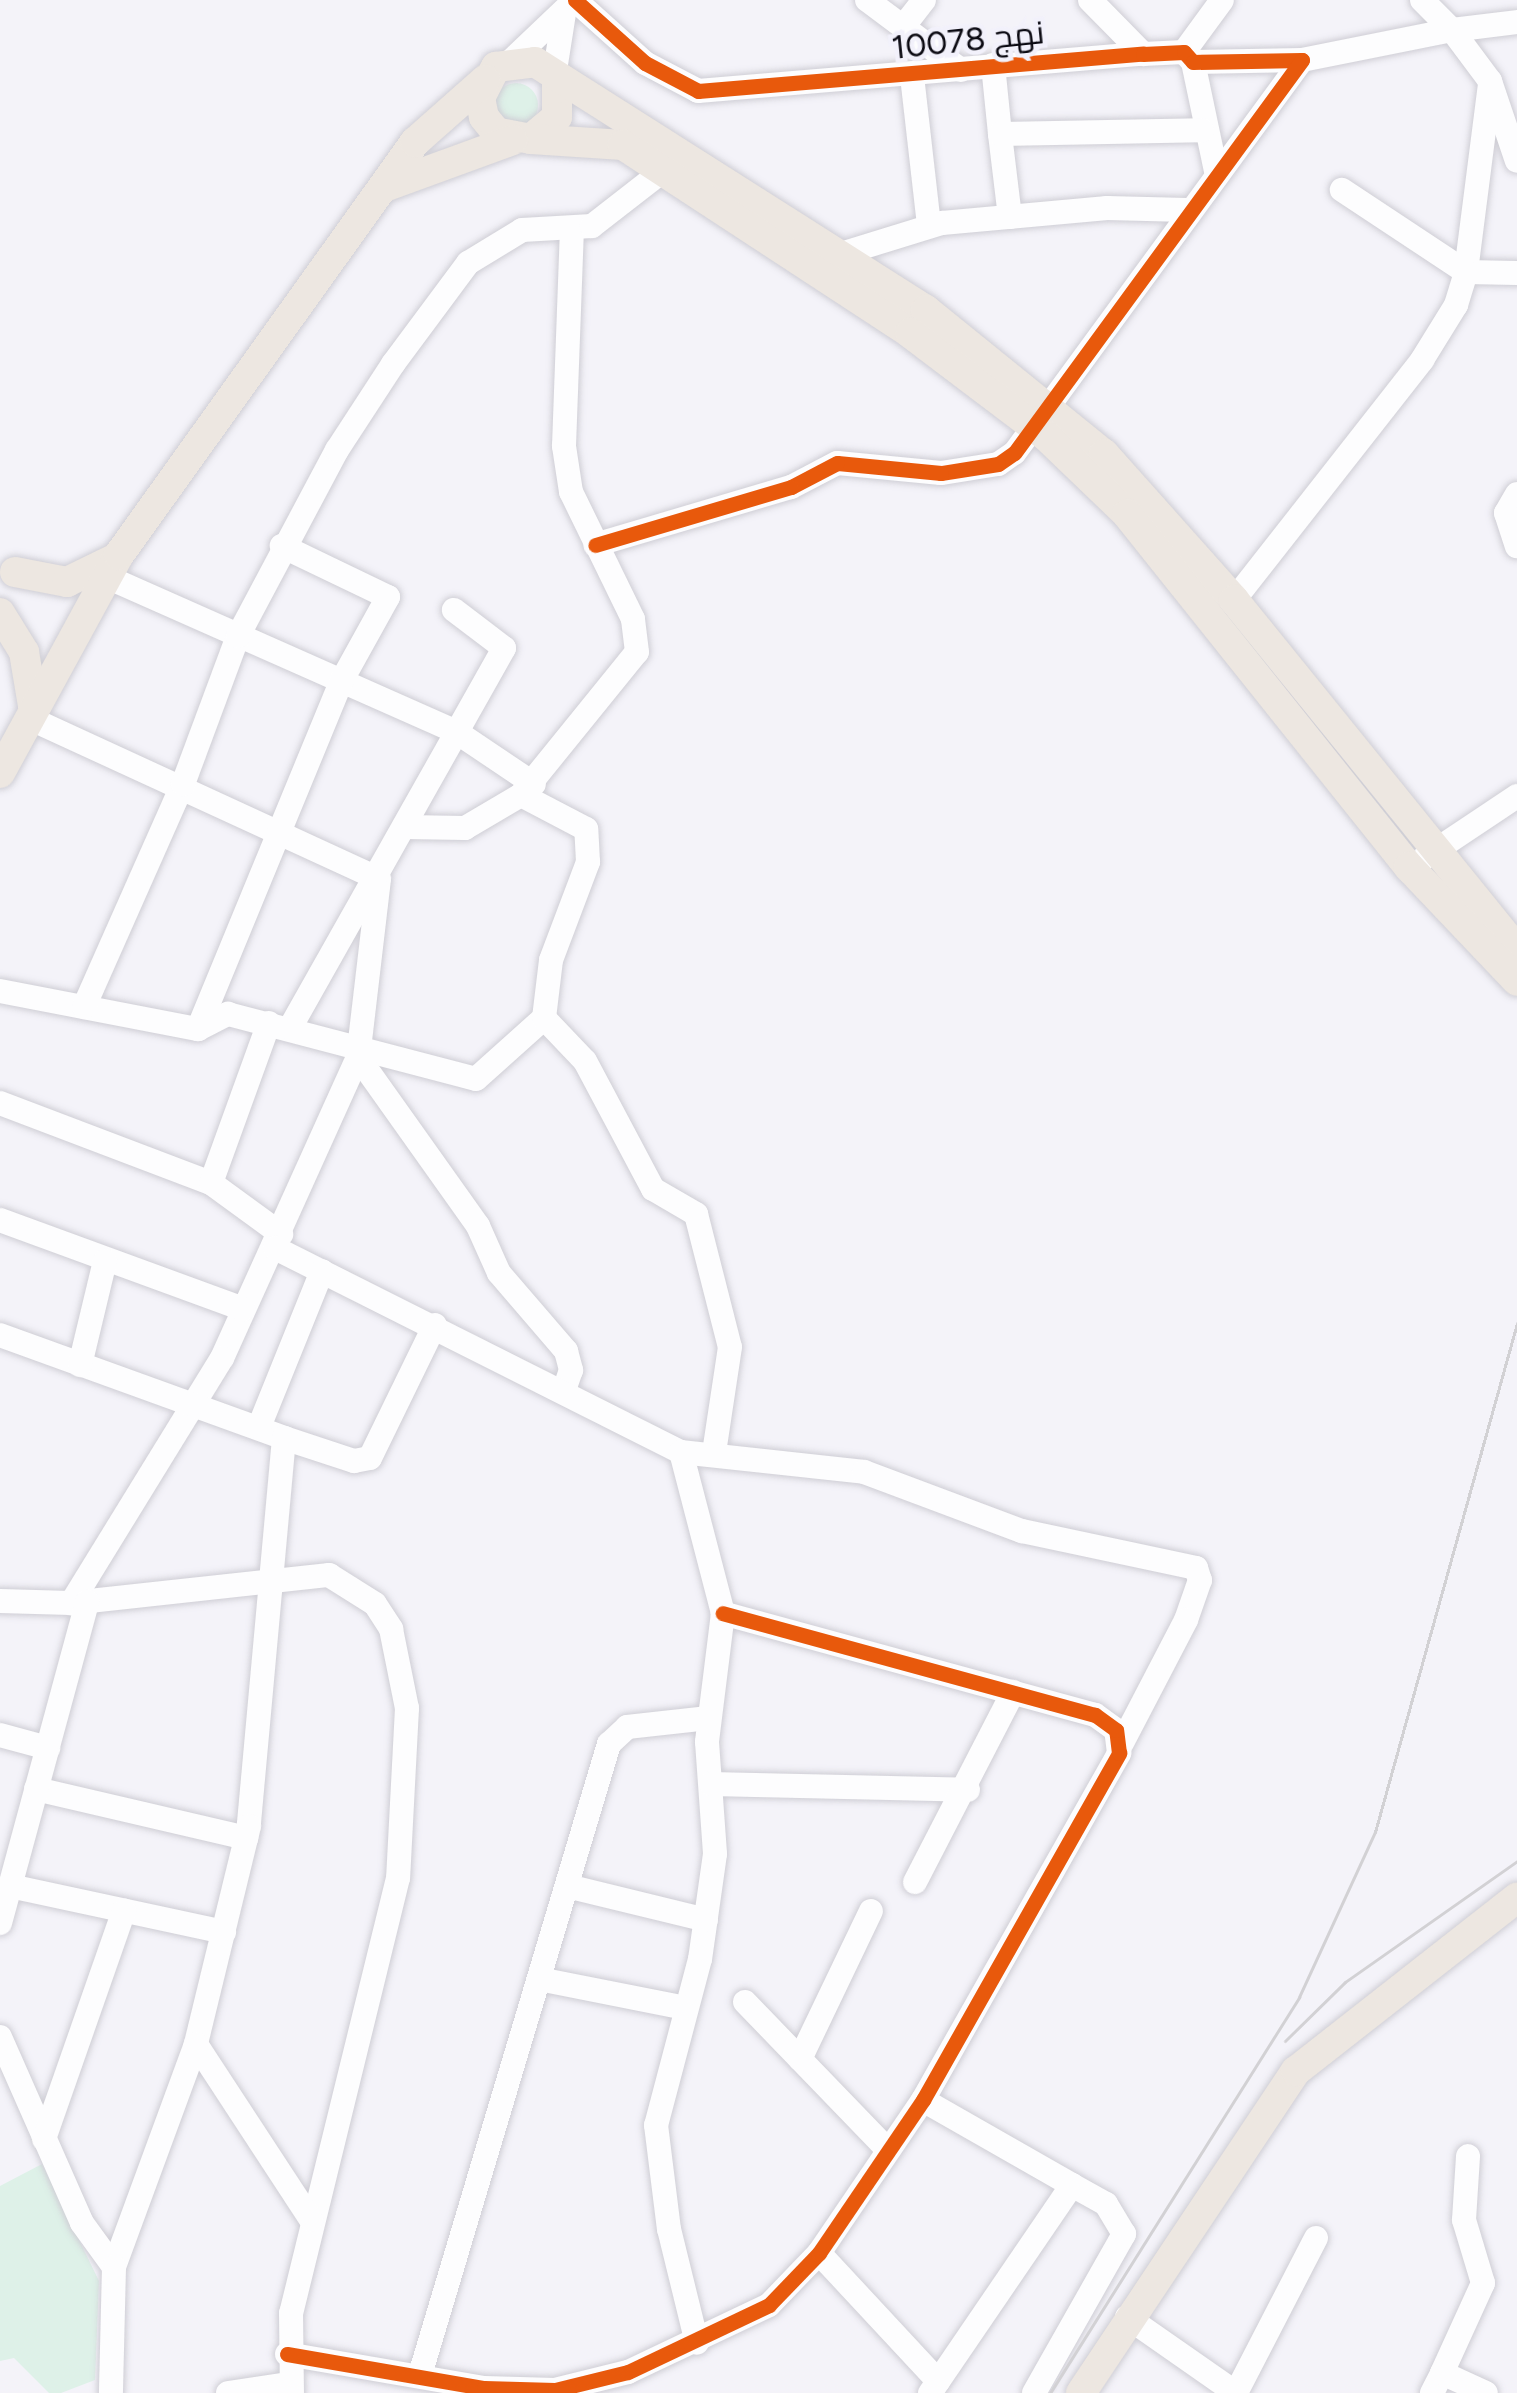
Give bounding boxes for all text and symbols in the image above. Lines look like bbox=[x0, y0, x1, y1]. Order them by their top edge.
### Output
street label: نهج 10078 bbox=[890, 12, 1046, 68]

